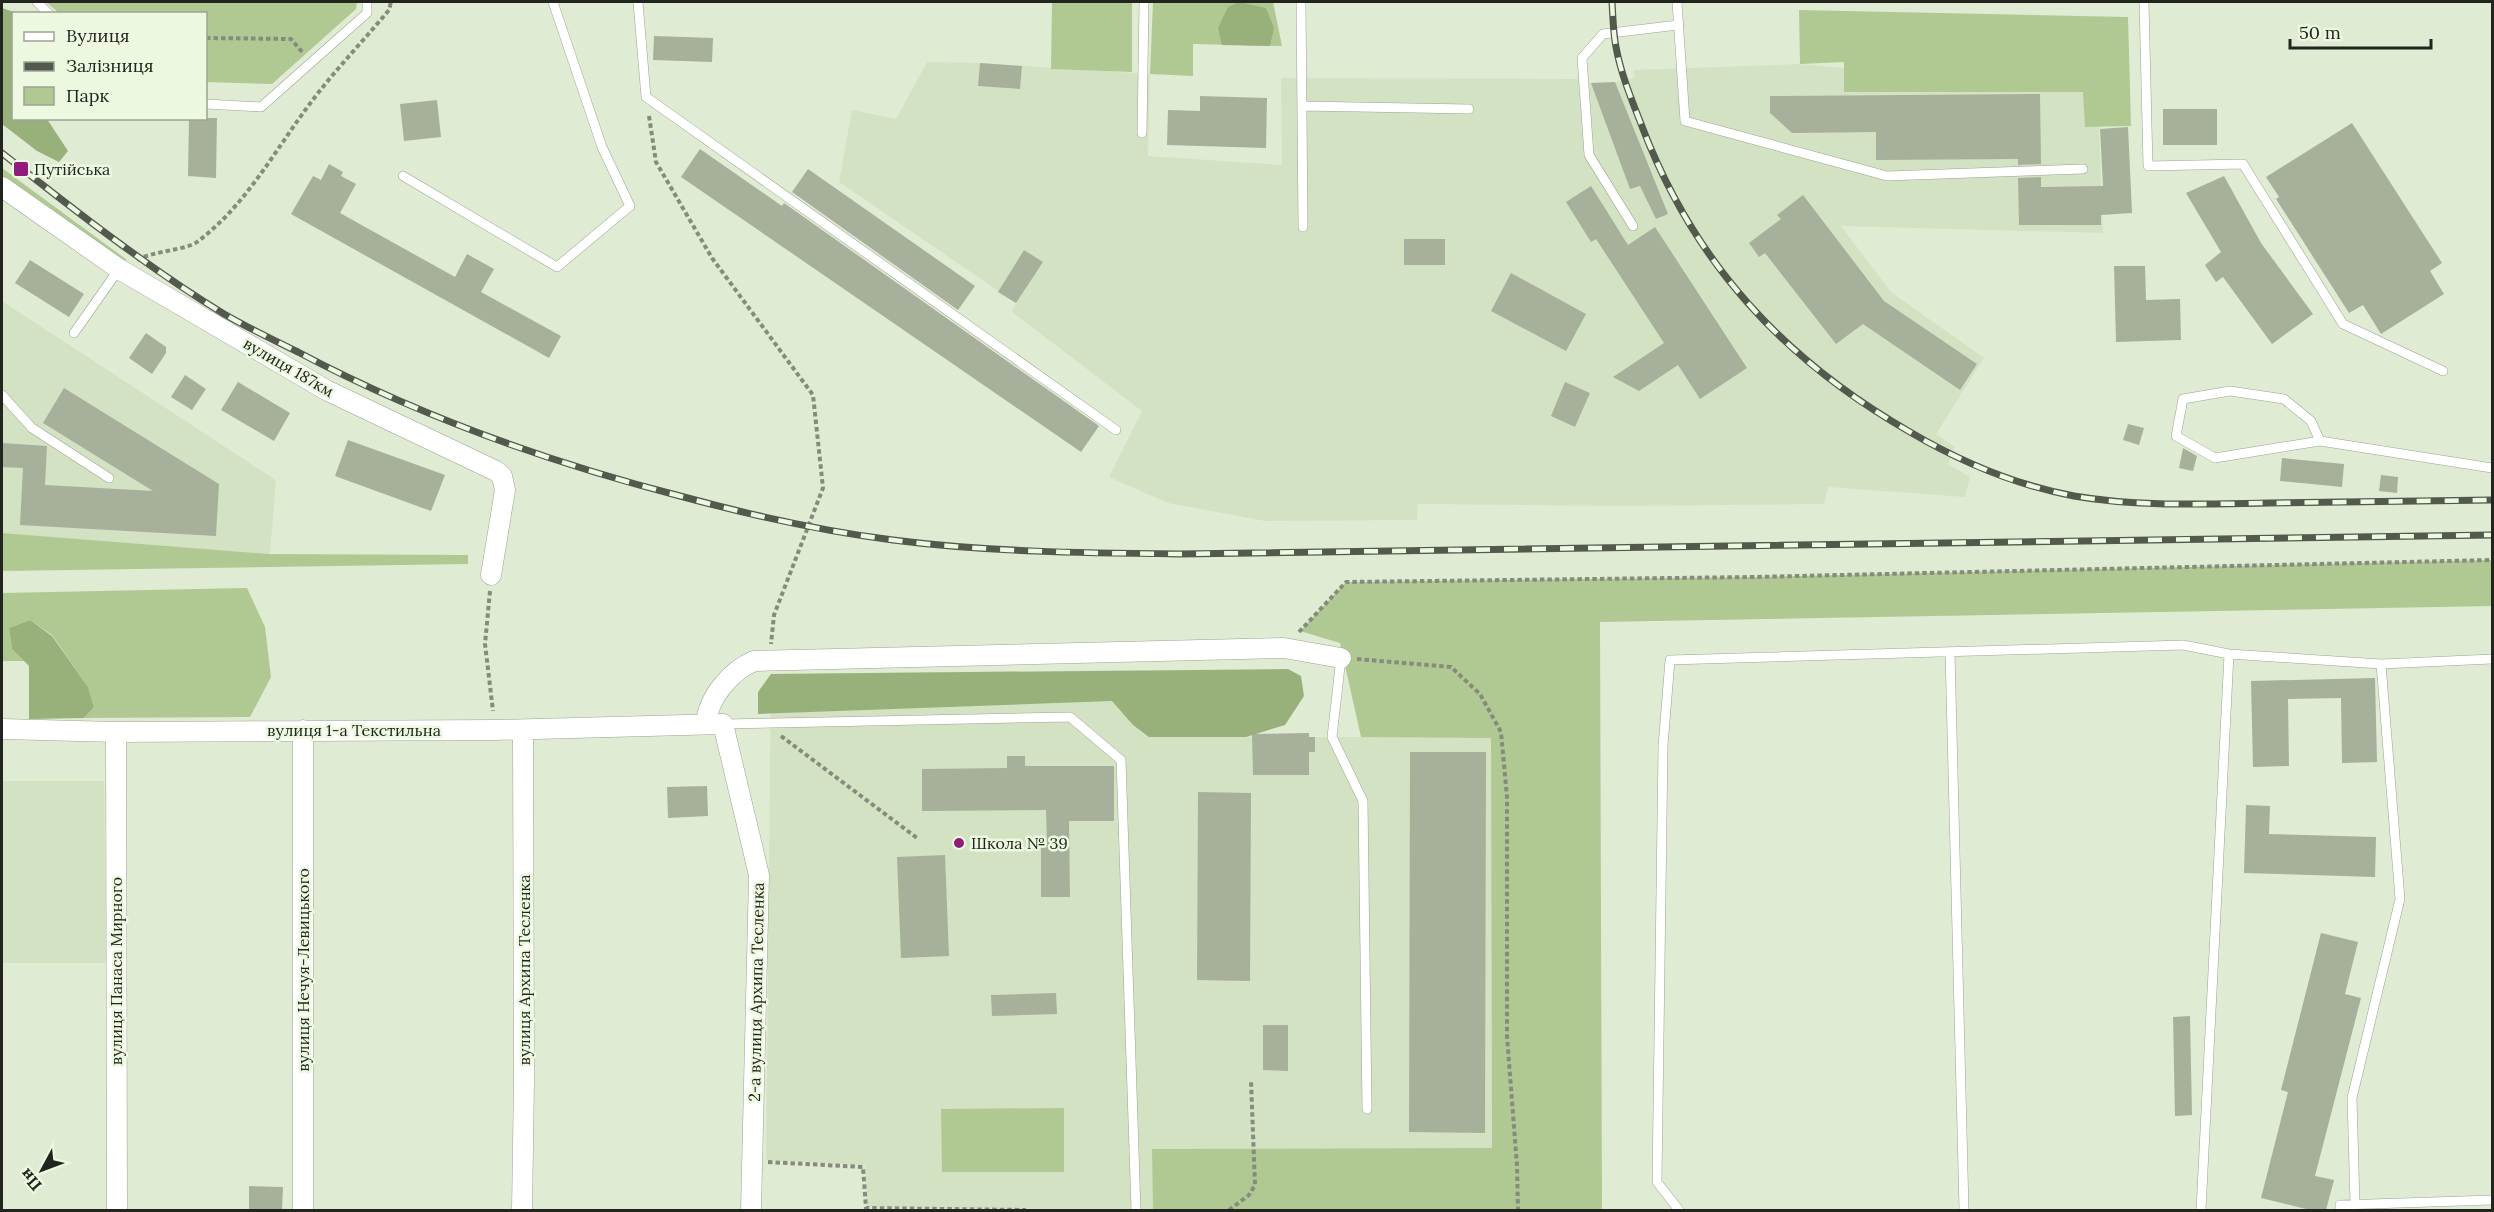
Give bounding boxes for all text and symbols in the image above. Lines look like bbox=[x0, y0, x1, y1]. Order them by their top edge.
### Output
legend bbox=[12, 12, 207, 120]
scale bar bbox=[2290, 12, 2431, 50]
text: 50 m bbox=[2299, 21, 2341, 44]
text: Вулиця bbox=[66, 24, 129, 47]
text: Залізниця bbox=[66, 54, 154, 77]
text: Парк bbox=[66, 84, 110, 107]
place label: Путійська bbox=[34, 159, 110, 179]
marker: Путійська bbox=[12, 160, 30, 178]
street label: вулиця 187км bbox=[240, 333, 338, 401]
street label: вулиця 1-а Текстильна bbox=[267, 720, 441, 740]
place label: Школа № 39 bbox=[971, 833, 1068, 853]
marker: Школа № 39 bbox=[952, 836, 966, 850]
street label: вулиця Нечуя-Левицького bbox=[293, 868, 313, 1072]
street label: вулиця Архипа Тесленка bbox=[514, 875, 534, 1065]
street label: вулиця Панаса Мирного bbox=[106, 877, 126, 1065]
street label: 2-а вулиця Архипа Тесленка bbox=[744, 882, 768, 1102]
north arrow bbox=[12, 1140, 72, 1200]
text: Пн bbox=[16, 1165, 46, 1195]

